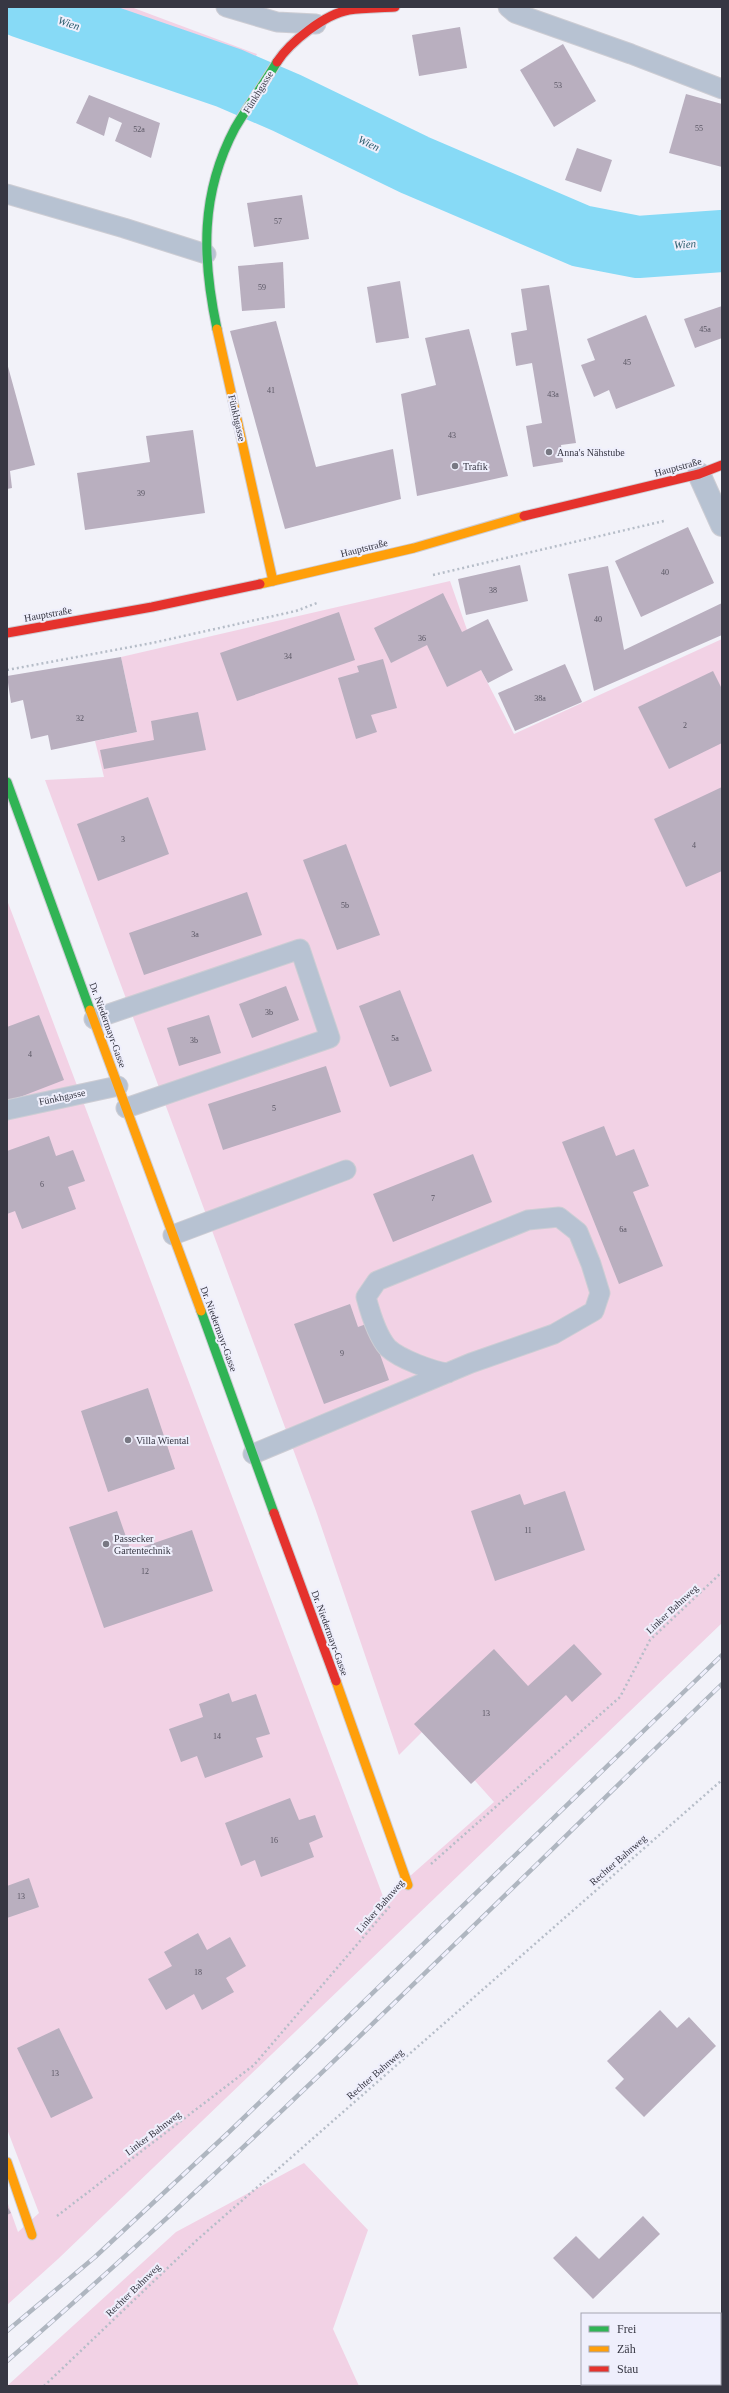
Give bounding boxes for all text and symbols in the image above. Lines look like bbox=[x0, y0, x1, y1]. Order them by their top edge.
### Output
water label: Wien bbox=[57, 14, 82, 32]
street label: Fünkhgasse bbox=[241, 69, 275, 115]
house number: 53 bbox=[554, 81, 562, 90]
house number: 55 bbox=[695, 124, 703, 133]
house number: 52a bbox=[133, 125, 145, 134]
water label: Wien bbox=[356, 133, 382, 153]
house number: 57 bbox=[274, 217, 282, 226]
water label: Wien bbox=[674, 237, 697, 251]
house number: 59 bbox=[258, 283, 266, 292]
house number: 45a bbox=[699, 325, 711, 334]
house number: 45 bbox=[623, 358, 631, 367]
house number: 41 bbox=[267, 386, 275, 395]
house number: 43a bbox=[547, 390, 559, 399]
street label: Fünkhgasse bbox=[226, 394, 248, 443]
house number: 43 bbox=[448, 431, 456, 440]
marker: Anna's Nähstube bbox=[544, 447, 554, 457]
place label: Anna's Nähstube bbox=[557, 447, 625, 458]
street label: Hauptstraße bbox=[653, 455, 703, 479]
marker: Trafik bbox=[450, 461, 460, 471]
place label: Trafik bbox=[463, 461, 488, 472]
house number: 39 bbox=[137, 489, 145, 498]
street label: Hauptstraße bbox=[339, 537, 389, 559]
house number: 40 bbox=[661, 568, 669, 577]
house number: 38 bbox=[489, 586, 497, 595]
street label: Hauptstraße bbox=[23, 604, 73, 624]
house number: 40 bbox=[594, 615, 602, 624]
house number: 36 bbox=[418, 634, 426, 643]
house number: 34 bbox=[284, 652, 292, 661]
house number: 38a bbox=[534, 694, 546, 703]
house number: 32 bbox=[76, 714, 84, 723]
house number: 2 bbox=[683, 721, 687, 730]
house number: 3 bbox=[121, 835, 125, 844]
house number: 4 bbox=[692, 841, 696, 850]
house number: 5b bbox=[341, 901, 349, 910]
house number: 3a bbox=[191, 930, 199, 939]
street label: Dr. Niedermayr-Gasse bbox=[87, 981, 129, 1070]
house number: 3b bbox=[265, 1008, 273, 1017]
house number: 5a bbox=[391, 1034, 399, 1043]
house number: 3b bbox=[190, 1036, 198, 1045]
house number: 4 bbox=[28, 1050, 32, 1059]
street label: Fünkhgasse bbox=[38, 1087, 87, 1107]
house number: 5 bbox=[272, 1104, 276, 1113]
house number: 6 bbox=[40, 1180, 44, 1189]
house number: 7 bbox=[431, 1194, 435, 1203]
house number: 6a bbox=[619, 1225, 627, 1234]
street label: Dr. Niedermayr-Gasse bbox=[198, 1285, 240, 1374]
house number: 9 bbox=[340, 1349, 344, 1358]
marker: Villa Wiental bbox=[123, 1435, 133, 1445]
place label: Villa Wiental bbox=[136, 1435, 189, 1446]
house number: 11 bbox=[524, 1526, 532, 1535]
place label: Passecker Gartentechnik bbox=[114, 1533, 171, 1556]
marker: Passecker Gartentechnik bbox=[101, 1539, 111, 1549]
house number: 12 bbox=[141, 1567, 149, 1576]
street label: Linker Bahnweg bbox=[644, 1582, 700, 1636]
street label: Dr. Niedermayr-Gasse bbox=[309, 1589, 351, 1678]
house number: 13 bbox=[482, 1709, 490, 1718]
house number: 14 bbox=[213, 1732, 221, 1741]
street label: Rechter Bahnweg bbox=[587, 1832, 649, 1888]
house number: 16 bbox=[270, 1836, 278, 1845]
street label: Linker Bahnweg bbox=[354, 1877, 406, 1935]
house number: 13 bbox=[17, 1892, 25, 1901]
house number: 18 bbox=[194, 1968, 202, 1977]
street label: Rechter Bahnweg bbox=[344, 2046, 406, 2102]
house number: 13 bbox=[51, 2069, 59, 2078]
street label: Linker Bahnweg bbox=[123, 2108, 183, 2158]
street label: Rechter Bahnweg bbox=[104, 2261, 162, 2319]
legend bbox=[581, 2313, 721, 2385]
text: Frei bbox=[617, 2322, 637, 2336]
text: Zäh bbox=[617, 2342, 636, 2356]
text: Stau bbox=[617, 2362, 638, 2376]

